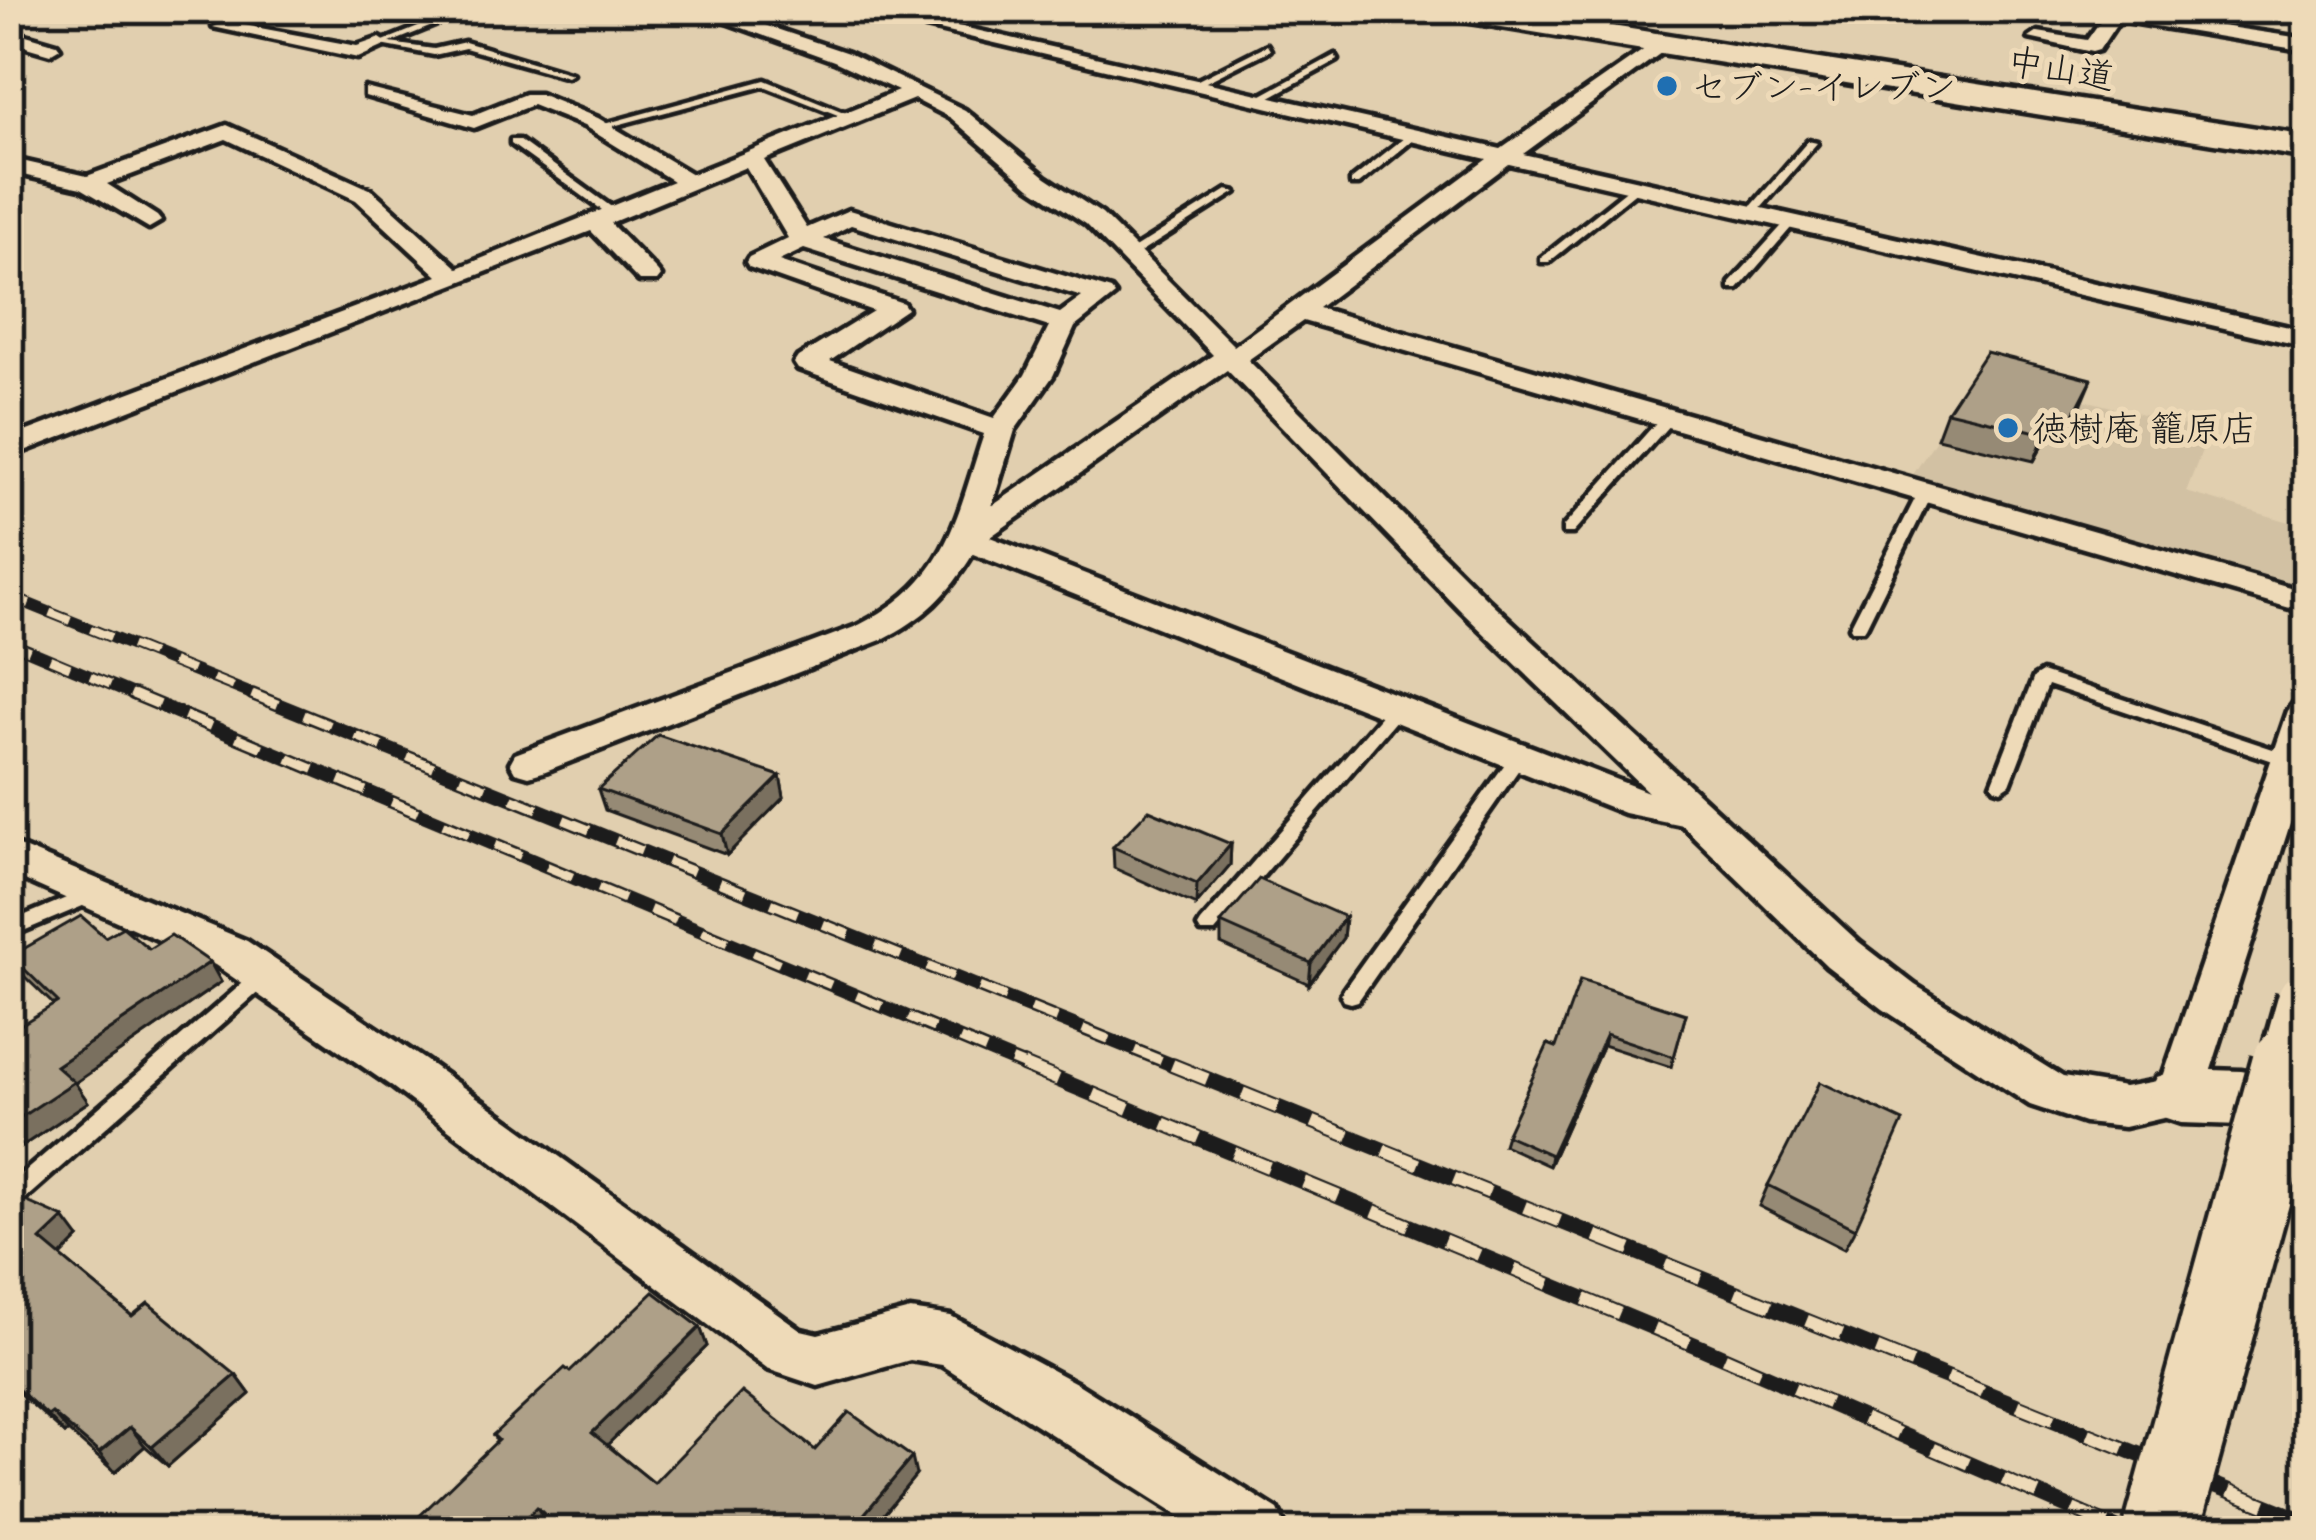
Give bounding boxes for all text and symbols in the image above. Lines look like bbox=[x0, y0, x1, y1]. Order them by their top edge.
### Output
street label: 中山道 bbox=[2003, 38, 2118, 107]
place label: セブン-イレブン bbox=[1691, 64, 1957, 117]
marker: セブン-イレブン bbox=[1654, 73, 1680, 99]
place label: 徳樹庵 籠原店 bbox=[2032, 406, 2257, 459]
marker: 徳樹庵 籠原店 bbox=[1995, 415, 2021, 441]

